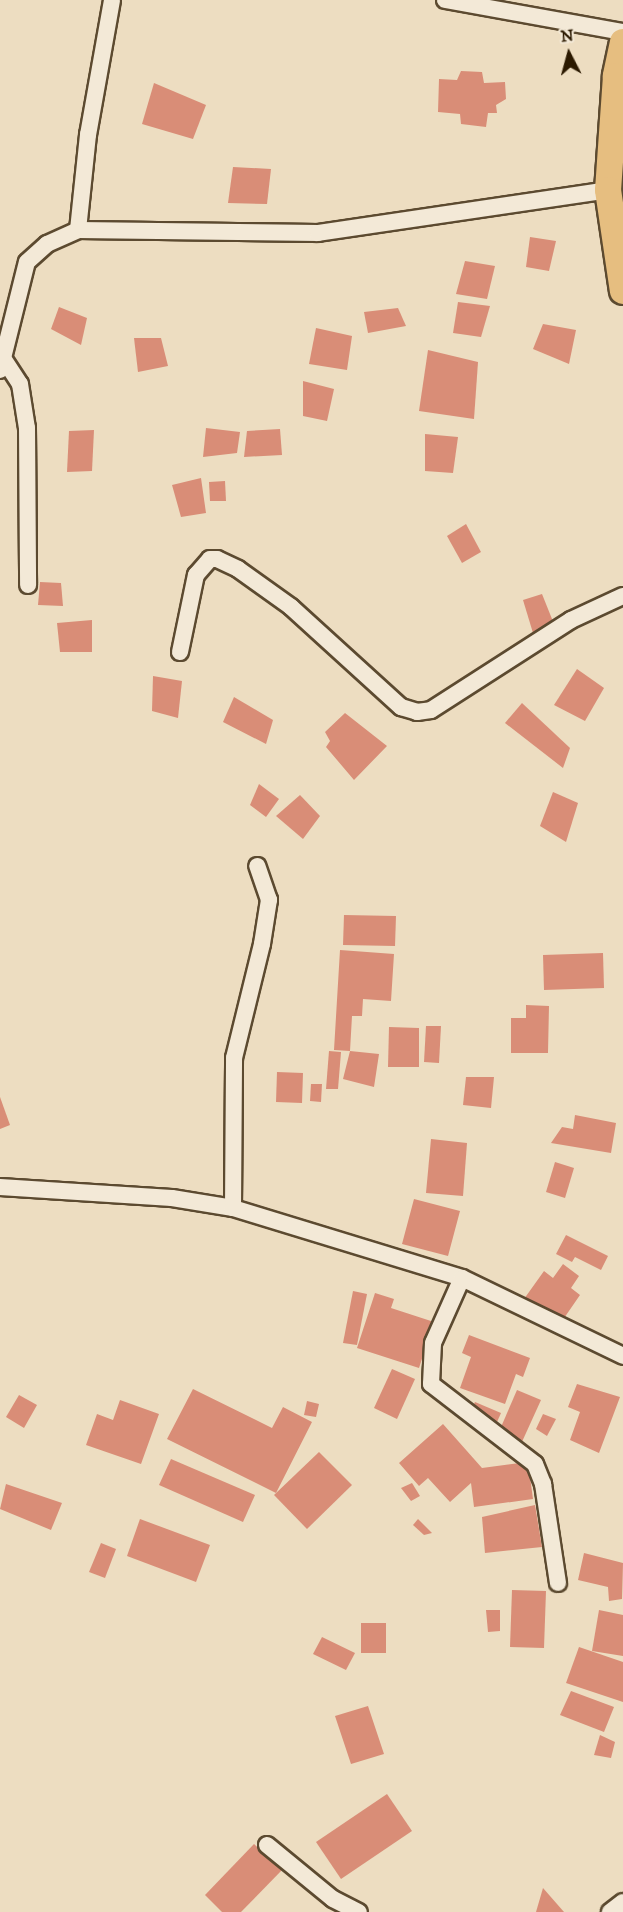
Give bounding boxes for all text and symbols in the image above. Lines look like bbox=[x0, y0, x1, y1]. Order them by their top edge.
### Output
north arrow bbox=[539, 24, 599, 84]
text: N bbox=[560, 25, 575, 47]

